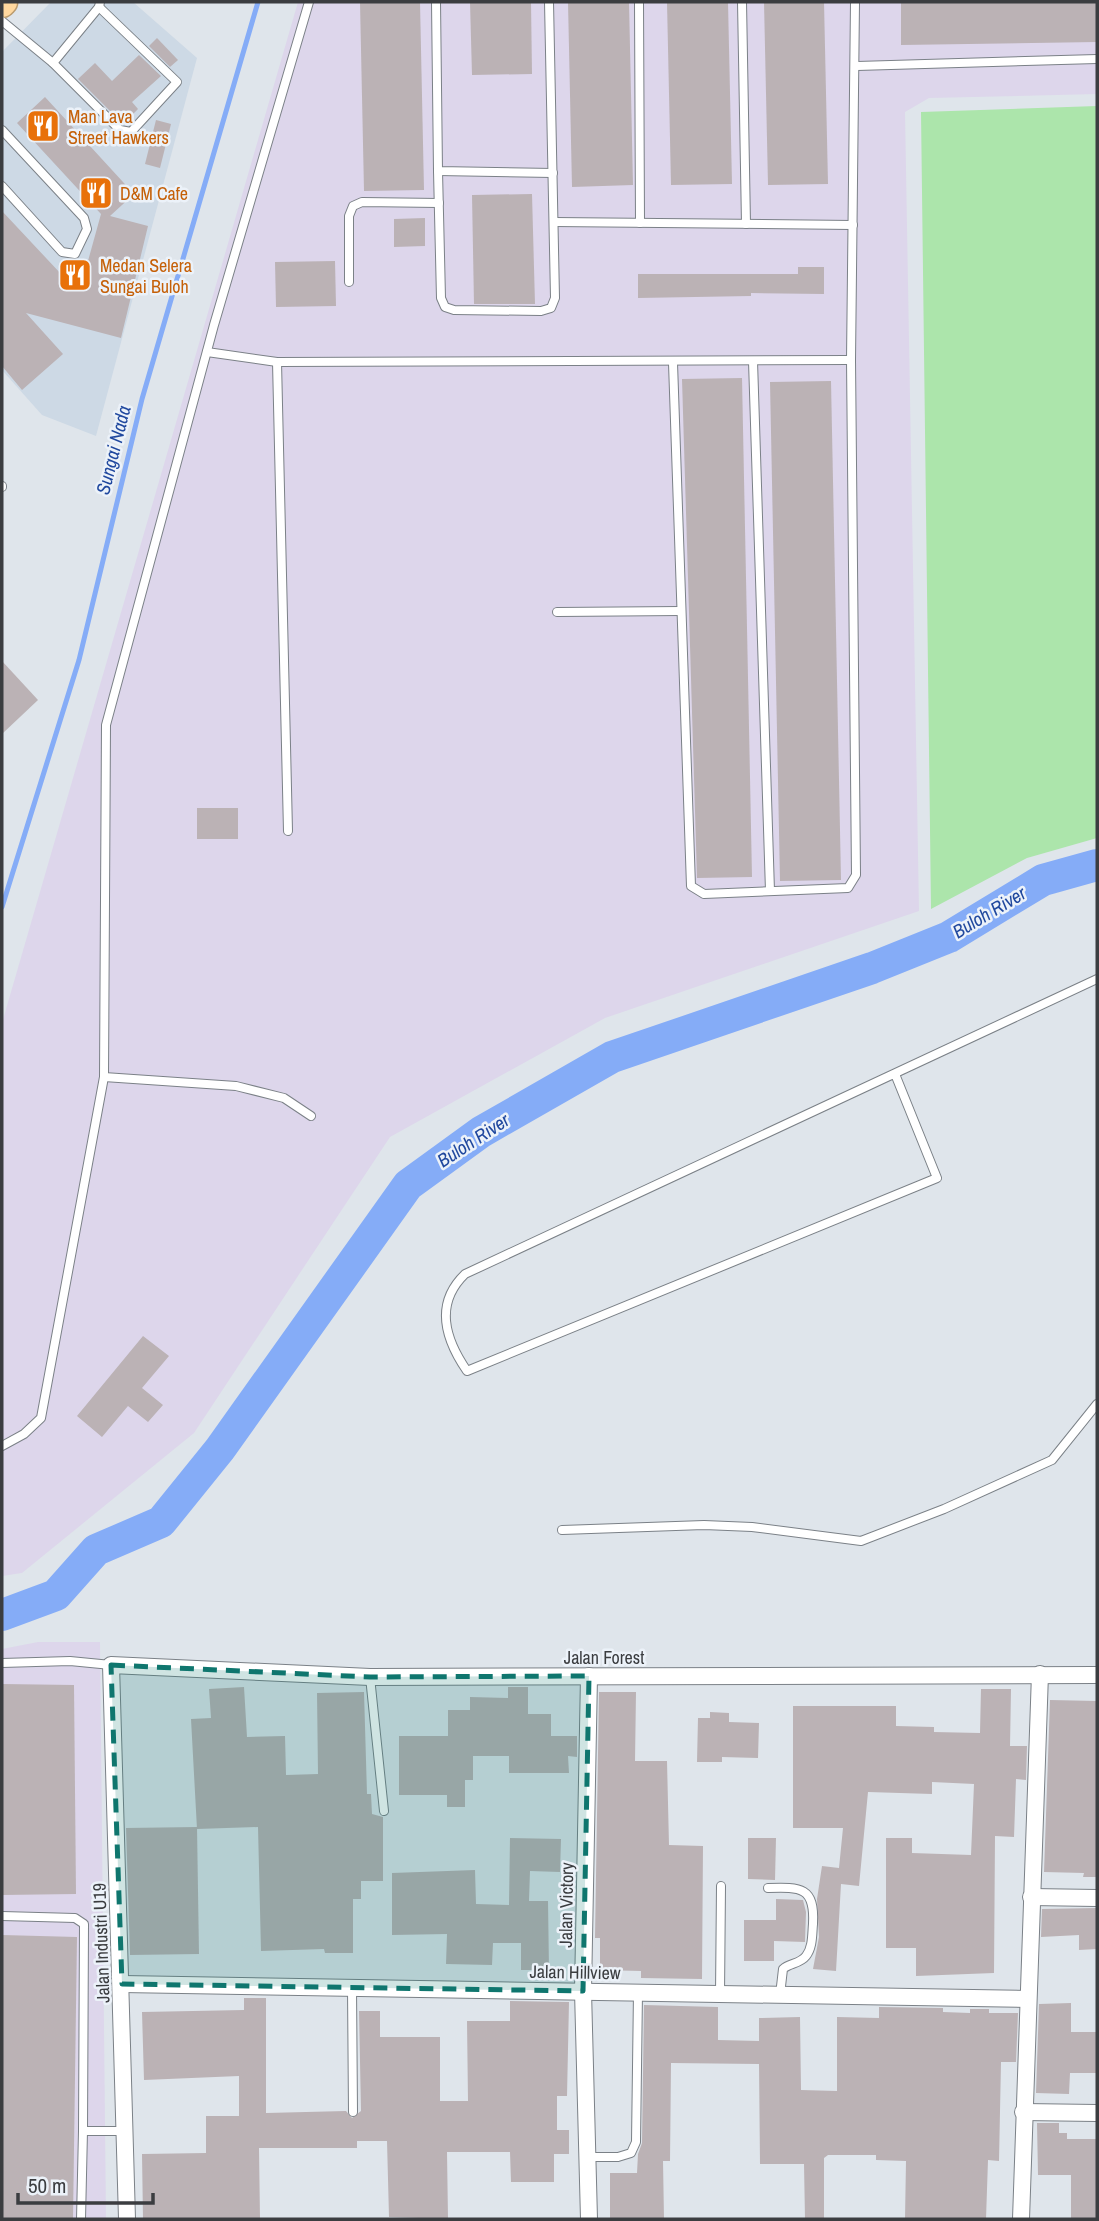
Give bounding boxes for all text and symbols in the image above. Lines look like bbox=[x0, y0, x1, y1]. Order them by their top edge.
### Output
place label: Man Lava Street Hawkers bbox=[68, 104, 169, 150]
restaurant icon: Man Lava Street Hawkers bbox=[24, 107, 62, 145]
restaurant icon: D&M Cafe bbox=[77, 174, 115, 212]
place label: D&M Cafe bbox=[120, 181, 188, 206]
place label: Medan Selera Sungai Buloh bbox=[100, 253, 192, 299]
restaurant icon: Medan Selera Sungai Buloh bbox=[56, 256, 94, 294]
water label: Sungai Nada bbox=[89, 402, 137, 497]
water label: Buloh River bbox=[947, 879, 1031, 944]
water label: Buloh River bbox=[432, 1106, 515, 1173]
street label: Jalan Forest bbox=[564, 1645, 644, 1670]
street label: Jalan Victory bbox=[553, 1862, 579, 1948]
street label: Jalan Industri U19 bbox=[86, 1883, 116, 2003]
street label: Jalan Hillview bbox=[529, 1959, 621, 1985]
scale bar bbox=[18, 2162, 152, 2206]
text: 50 m bbox=[28, 2171, 66, 2200]

